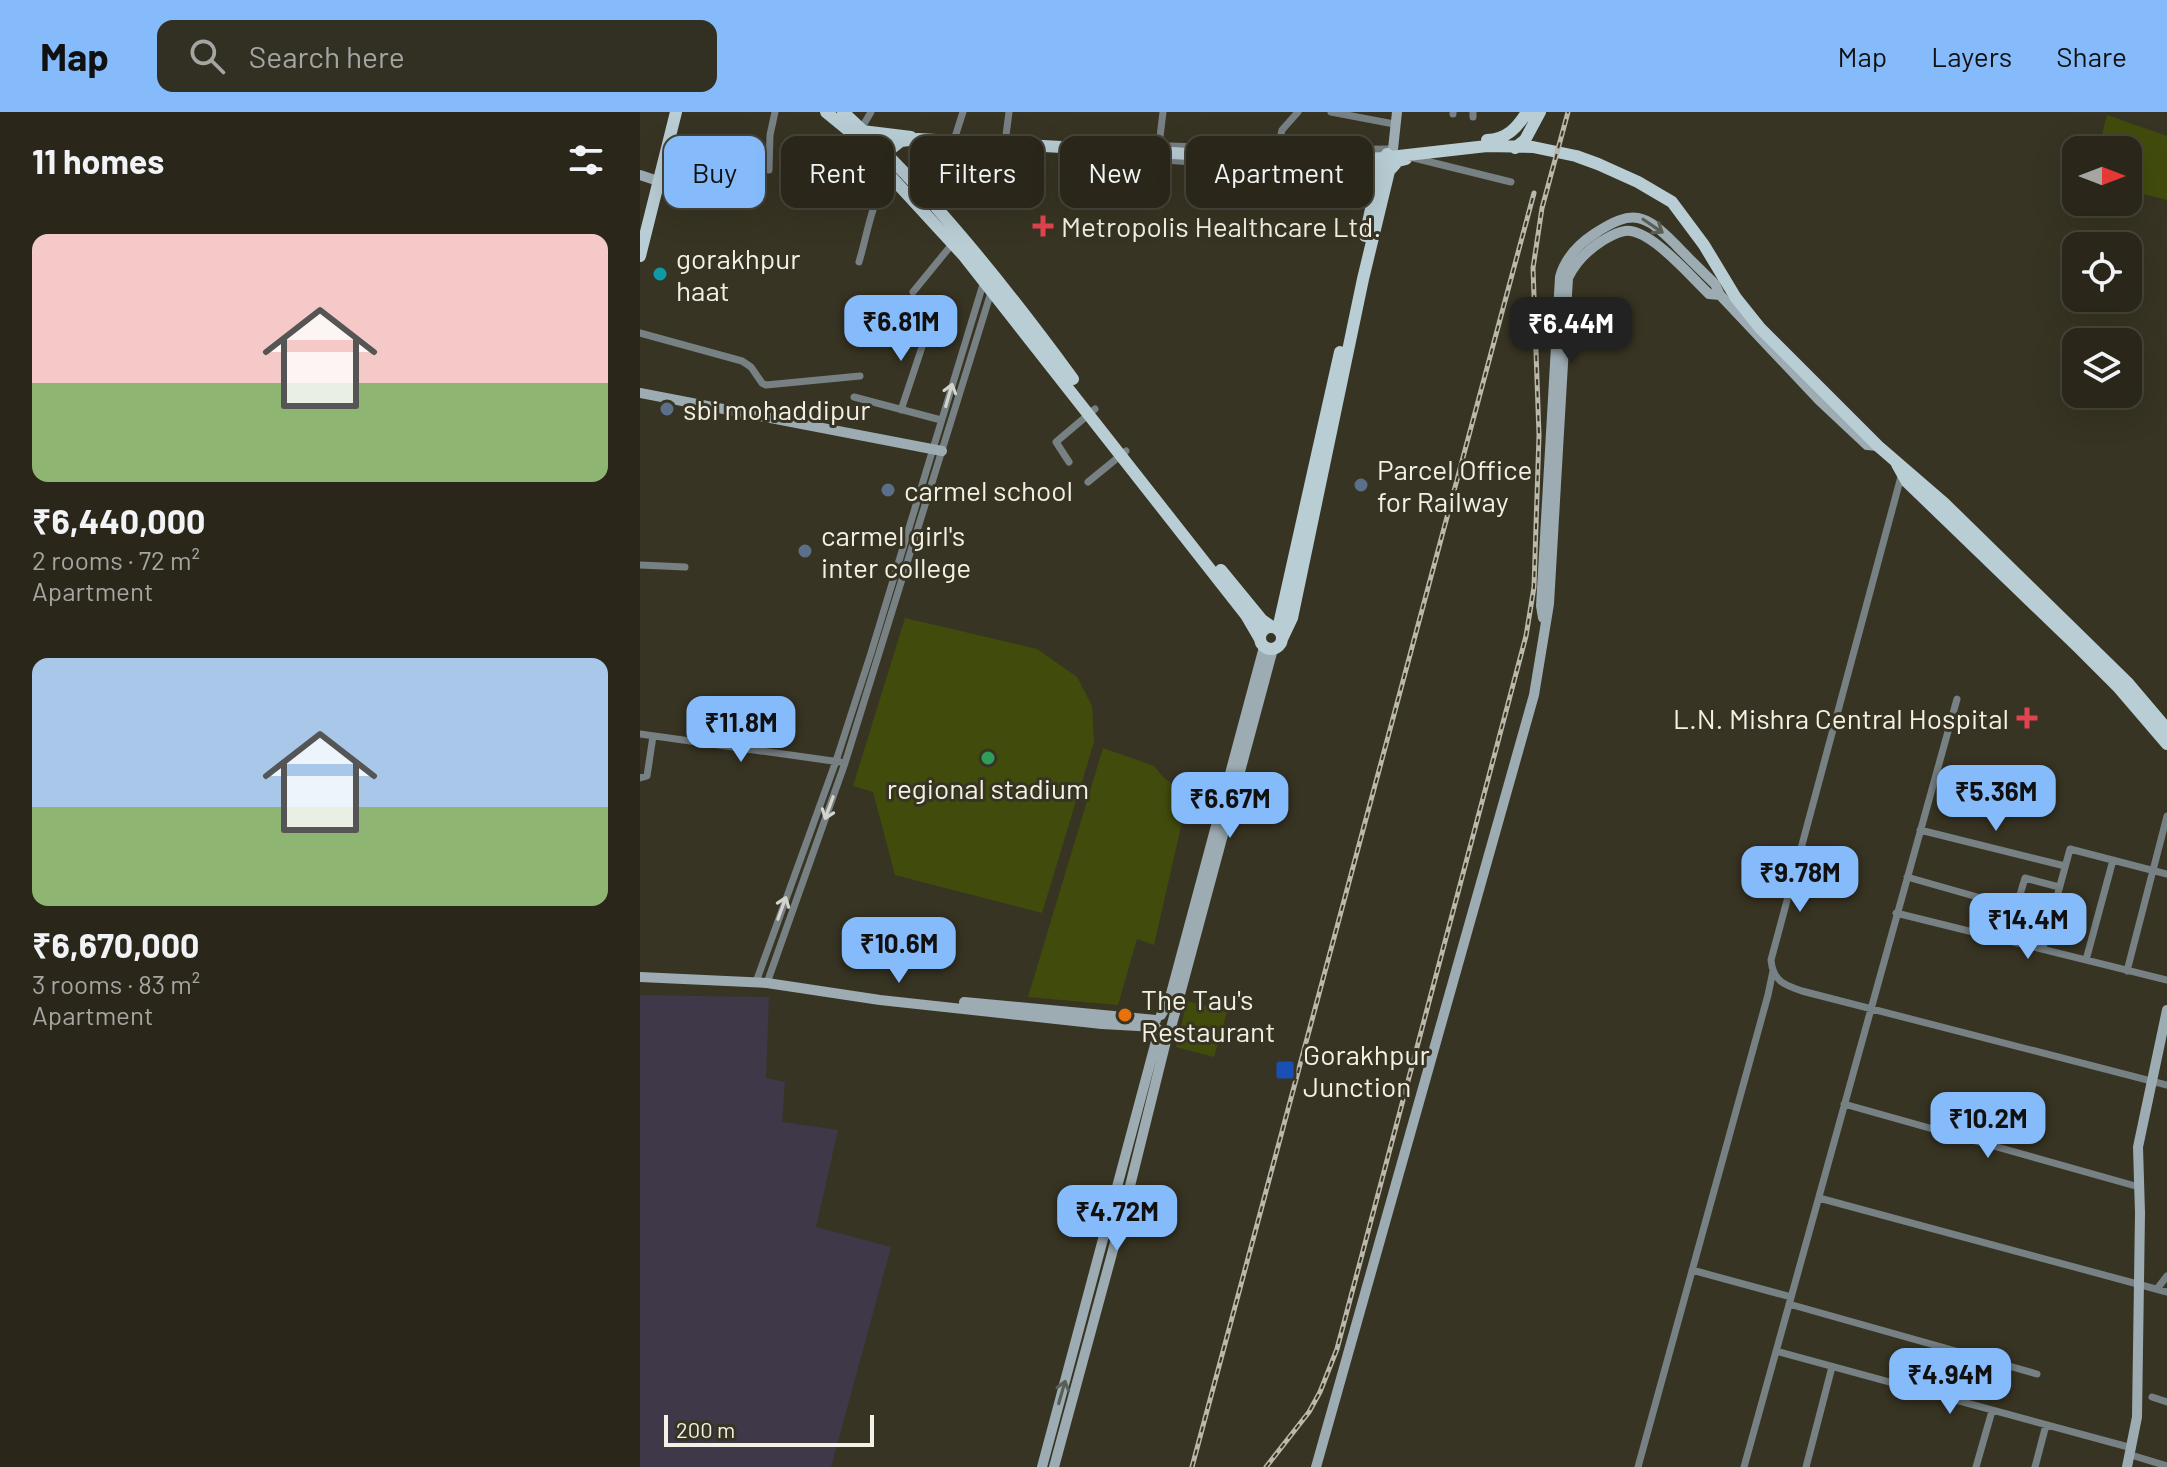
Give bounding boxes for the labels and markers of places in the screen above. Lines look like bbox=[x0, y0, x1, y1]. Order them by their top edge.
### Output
place label: Metropolis Healthcare Ltd. bbox=[1061, 209, 1381, 243]
marker: Metropolis Healthcare Ltd. bbox=[1032, 215, 1054, 237]
place label: gorakhpur haat bbox=[676, 241, 800, 307]
marker: gorakhpur haat bbox=[651, 265, 669, 283]
pin: ₹6.81M bbox=[836, 295, 966, 363]
pin: ₹6.44M bbox=[1506, 297, 1636, 365]
place label: sbi mohaddipur bbox=[683, 392, 871, 426]
marker: sbi mohaddipur bbox=[658, 400, 676, 418]
place label: Parcel Office for Railway bbox=[1377, 452, 1532, 518]
place label: carmel school bbox=[904, 473, 1073, 507]
marker: Parcel Office for Railway bbox=[1352, 476, 1370, 494]
marker: carmel school bbox=[879, 481, 897, 499]
place label: carmel girl's inter college bbox=[821, 518, 971, 584]
marker: carmel girl's inter college bbox=[796, 542, 814, 560]
pin: ₹11.8M bbox=[676, 696, 806, 764]
place label: L.N. Mishra Central Hospital bbox=[1673, 701, 2009, 735]
marker: L.N. Mishra Central Hospital bbox=[2016, 707, 2038, 729]
marker: regional stadium bbox=[979, 749, 997, 767]
pin: ₹5.36M bbox=[1931, 765, 2061, 833]
place label: regional stadium bbox=[887, 771, 1089, 805]
pin: ₹6.67M bbox=[1165, 772, 1295, 840]
pin: ₹9.78M bbox=[1735, 846, 1865, 914]
pin: ₹14.4M bbox=[1963, 893, 2093, 961]
pin: ₹10.6M bbox=[834, 917, 964, 985]
place label: The Tau's Restaurant bbox=[1141, 982, 1275, 1048]
marker: The Tau's Restaurant bbox=[1116, 1006, 1134, 1024]
place label: Gorakhpur Junction bbox=[1303, 1037, 1430, 1103]
marker: Gorakhpur Junction bbox=[1274, 1059, 1296, 1081]
pin: ₹10.2M bbox=[1923, 1092, 2053, 1160]
pin: ₹4.72M bbox=[1052, 1185, 1182, 1253]
pin: ₹4.94M bbox=[1885, 1348, 2015, 1416]

